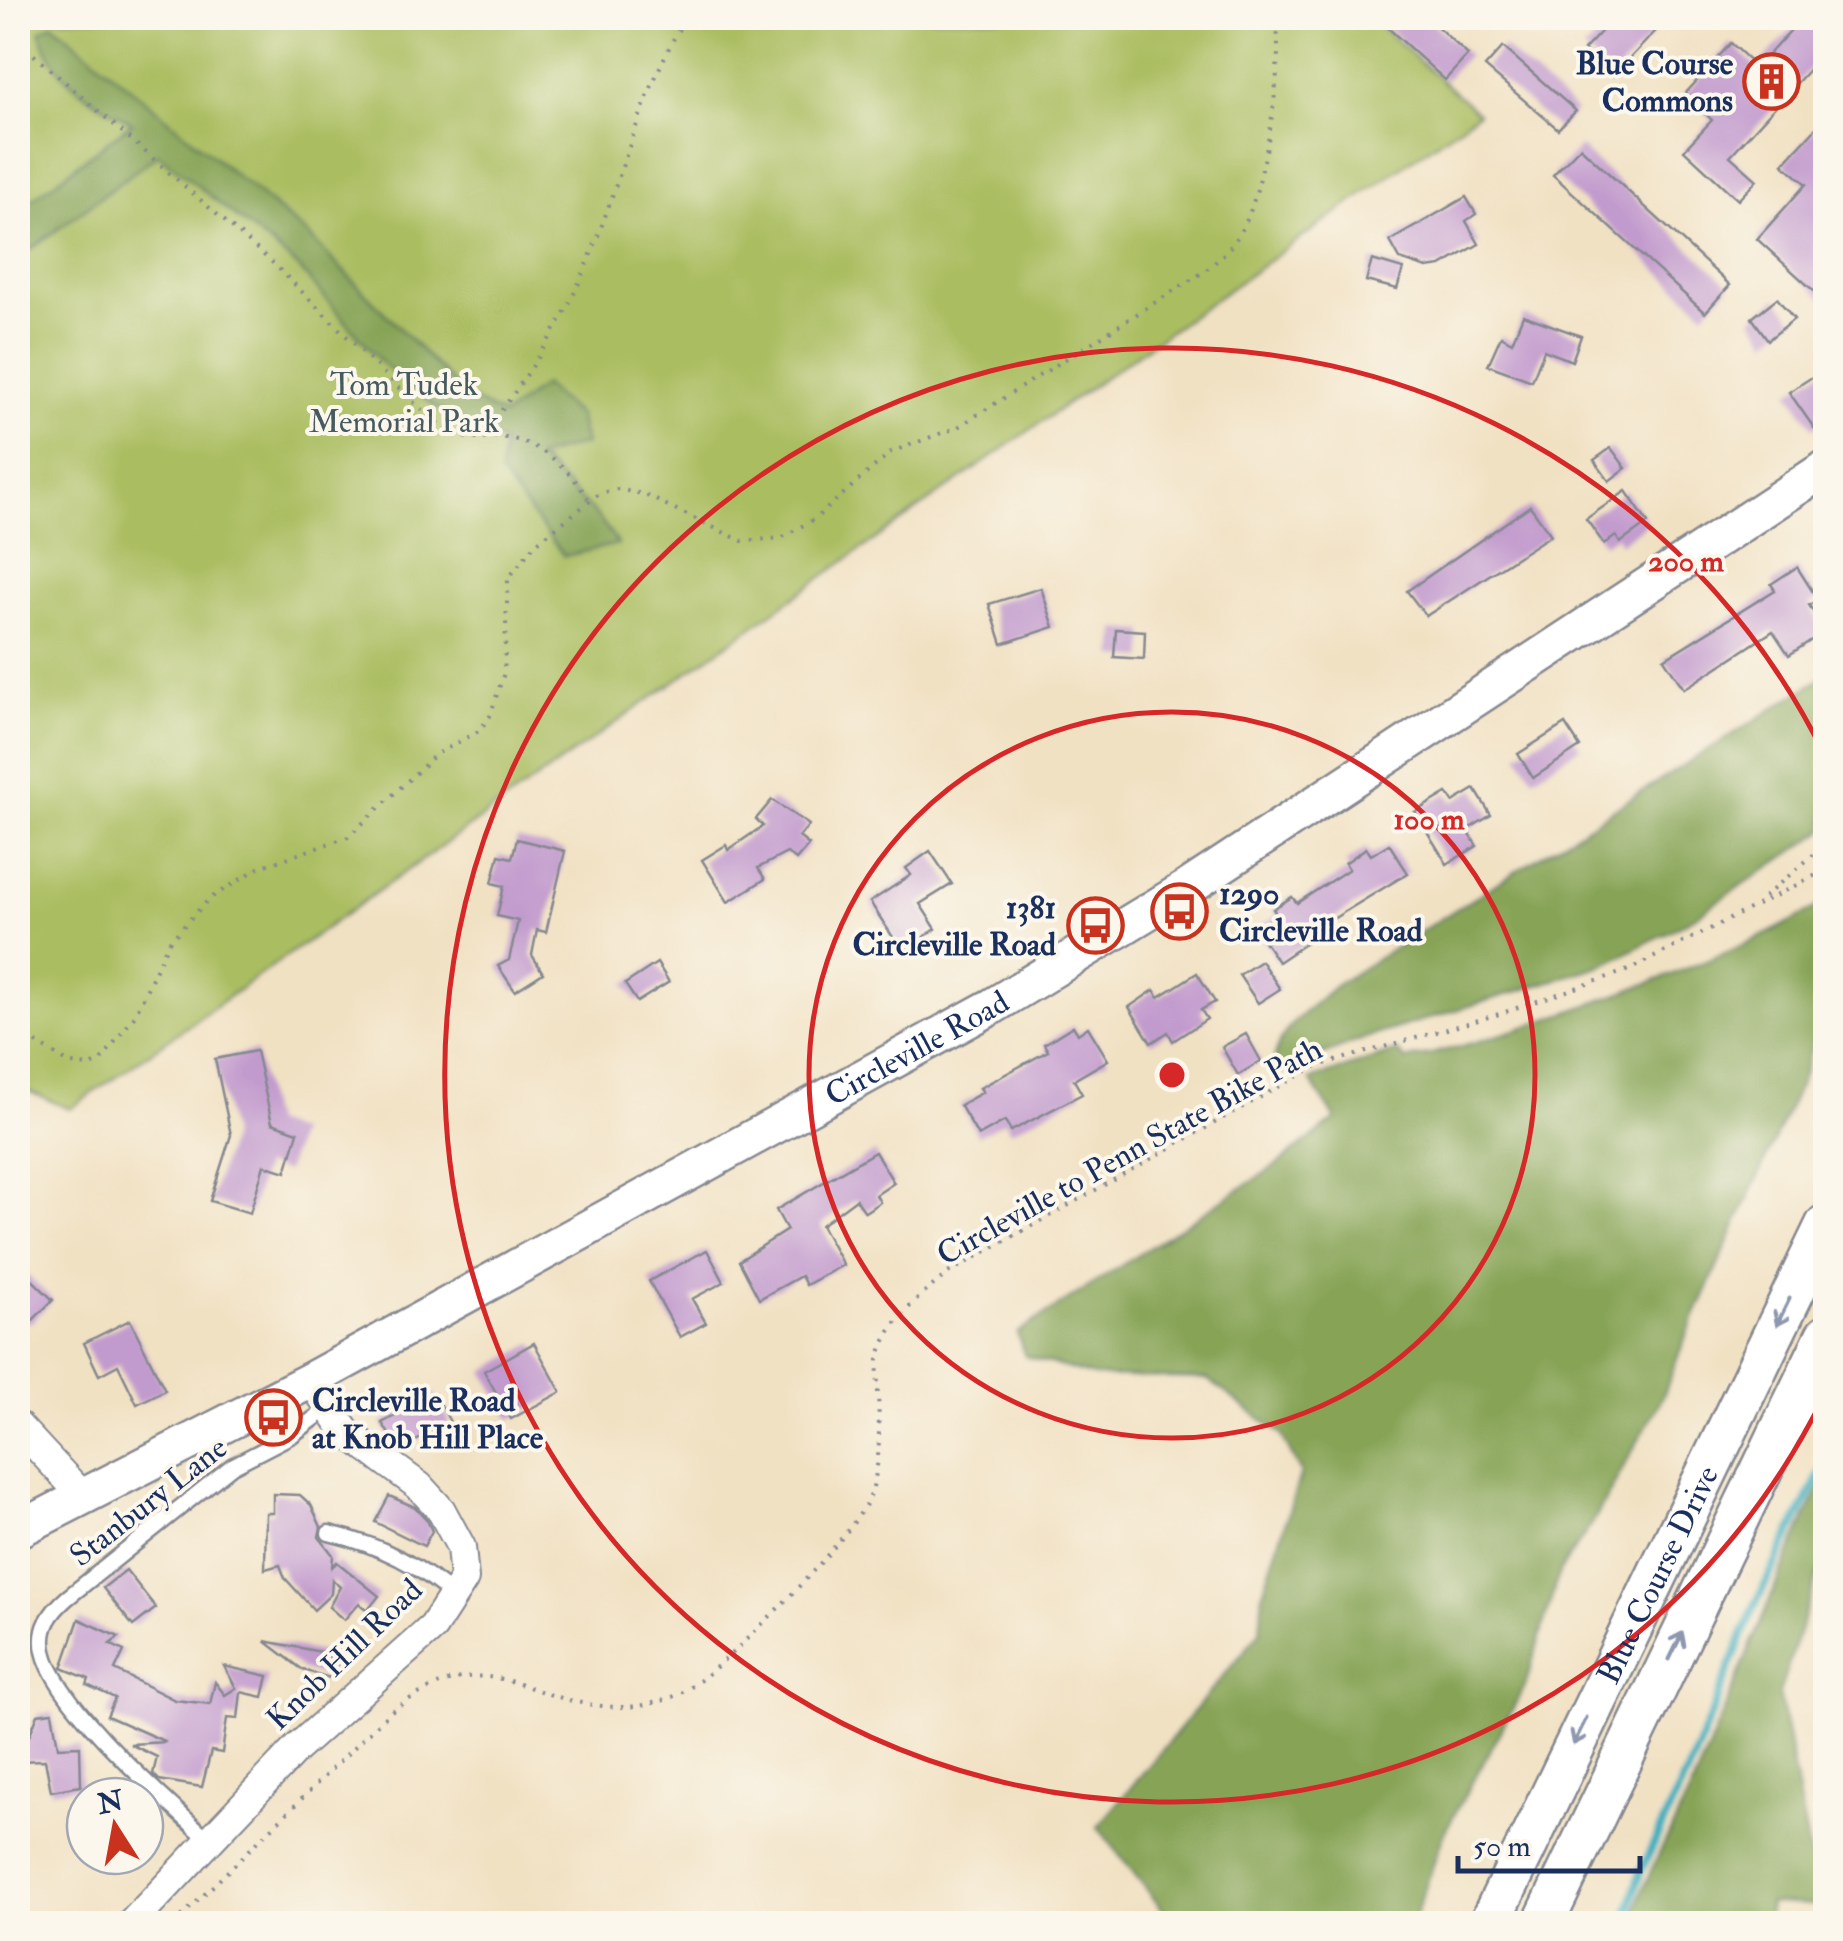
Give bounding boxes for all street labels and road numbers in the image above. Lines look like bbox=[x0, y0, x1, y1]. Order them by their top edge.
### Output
street label: Circleville Road bbox=[818, 982, 1017, 1115]
street label: Circleville to Penn State Bike Path bbox=[930, 1029, 1329, 1275]
street label: Stanbury Lane bbox=[62, 1428, 235, 1576]
street label: Blue Course Drive bbox=[1589, 1459, 1728, 1690]
street label: Knob Hill Road bbox=[258, 1570, 431, 1739]

